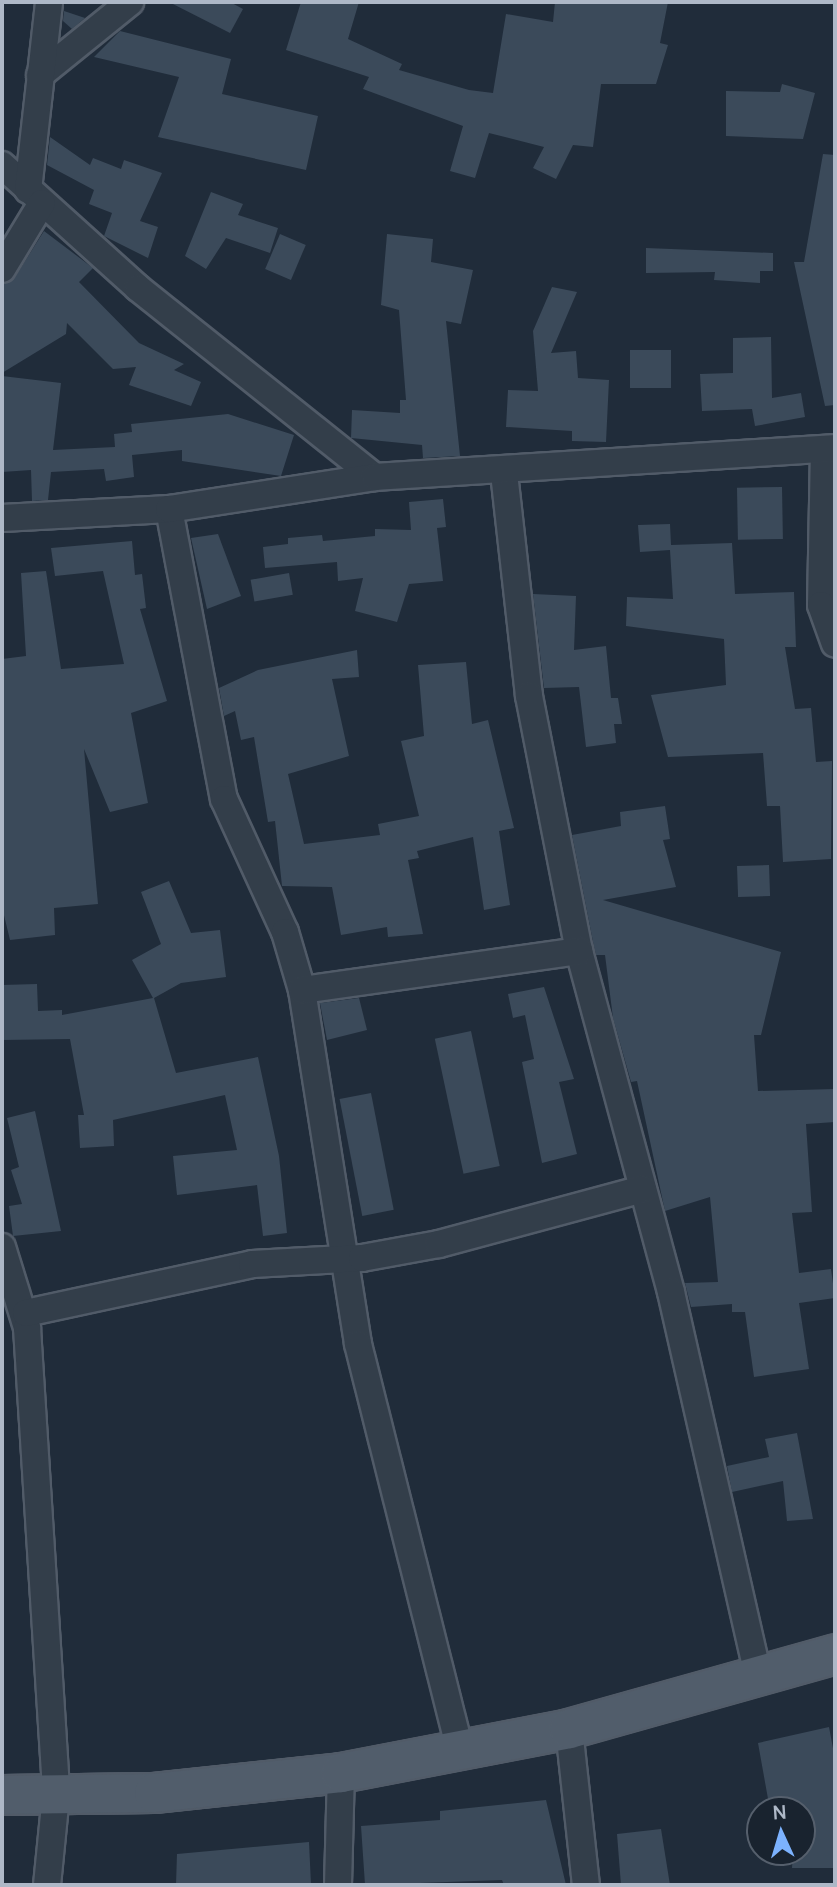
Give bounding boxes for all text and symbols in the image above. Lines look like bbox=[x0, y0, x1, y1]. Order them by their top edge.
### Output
north arrow bbox=[746, 1796, 816, 1866]
text: N bbox=[772, 1799, 787, 1825]

